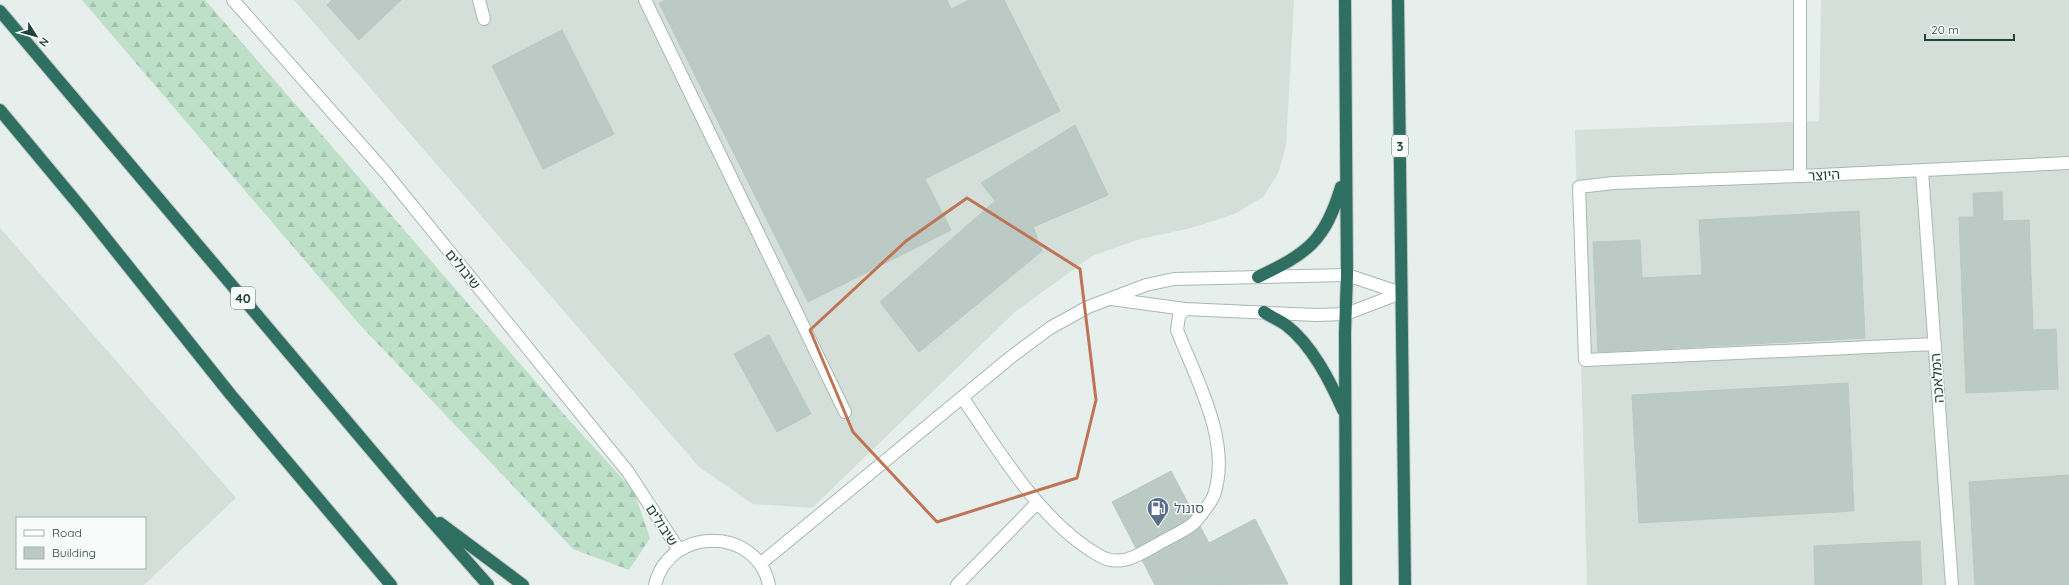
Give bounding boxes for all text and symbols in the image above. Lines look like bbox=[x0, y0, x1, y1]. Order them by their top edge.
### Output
north arrow bbox=[16, 16, 56, 56]
scale bar bbox=[1925, 16, 2014, 42]
text: 20 m bbox=[1931, 22, 1959, 37]
text: N bbox=[36, 35, 52, 49]
road number: 3 bbox=[1392, 135, 1408, 157]
street label: היוצר bbox=[1807, 165, 1841, 185]
street label: שיבולים bbox=[441, 245, 485, 293]
road number: 40 bbox=[231, 287, 255, 309]
street label: המלאכה bbox=[1926, 352, 1948, 404]
fuel station icon: סונול bbox=[1145, 495, 1171, 528]
place label: סונול bbox=[1174, 499, 1204, 517]
street label: שיבולים bbox=[642, 501, 682, 549]
legend bbox=[16, 517, 146, 569]
text: Road bbox=[52, 525, 82, 540]
text: Building bbox=[52, 545, 96, 560]

